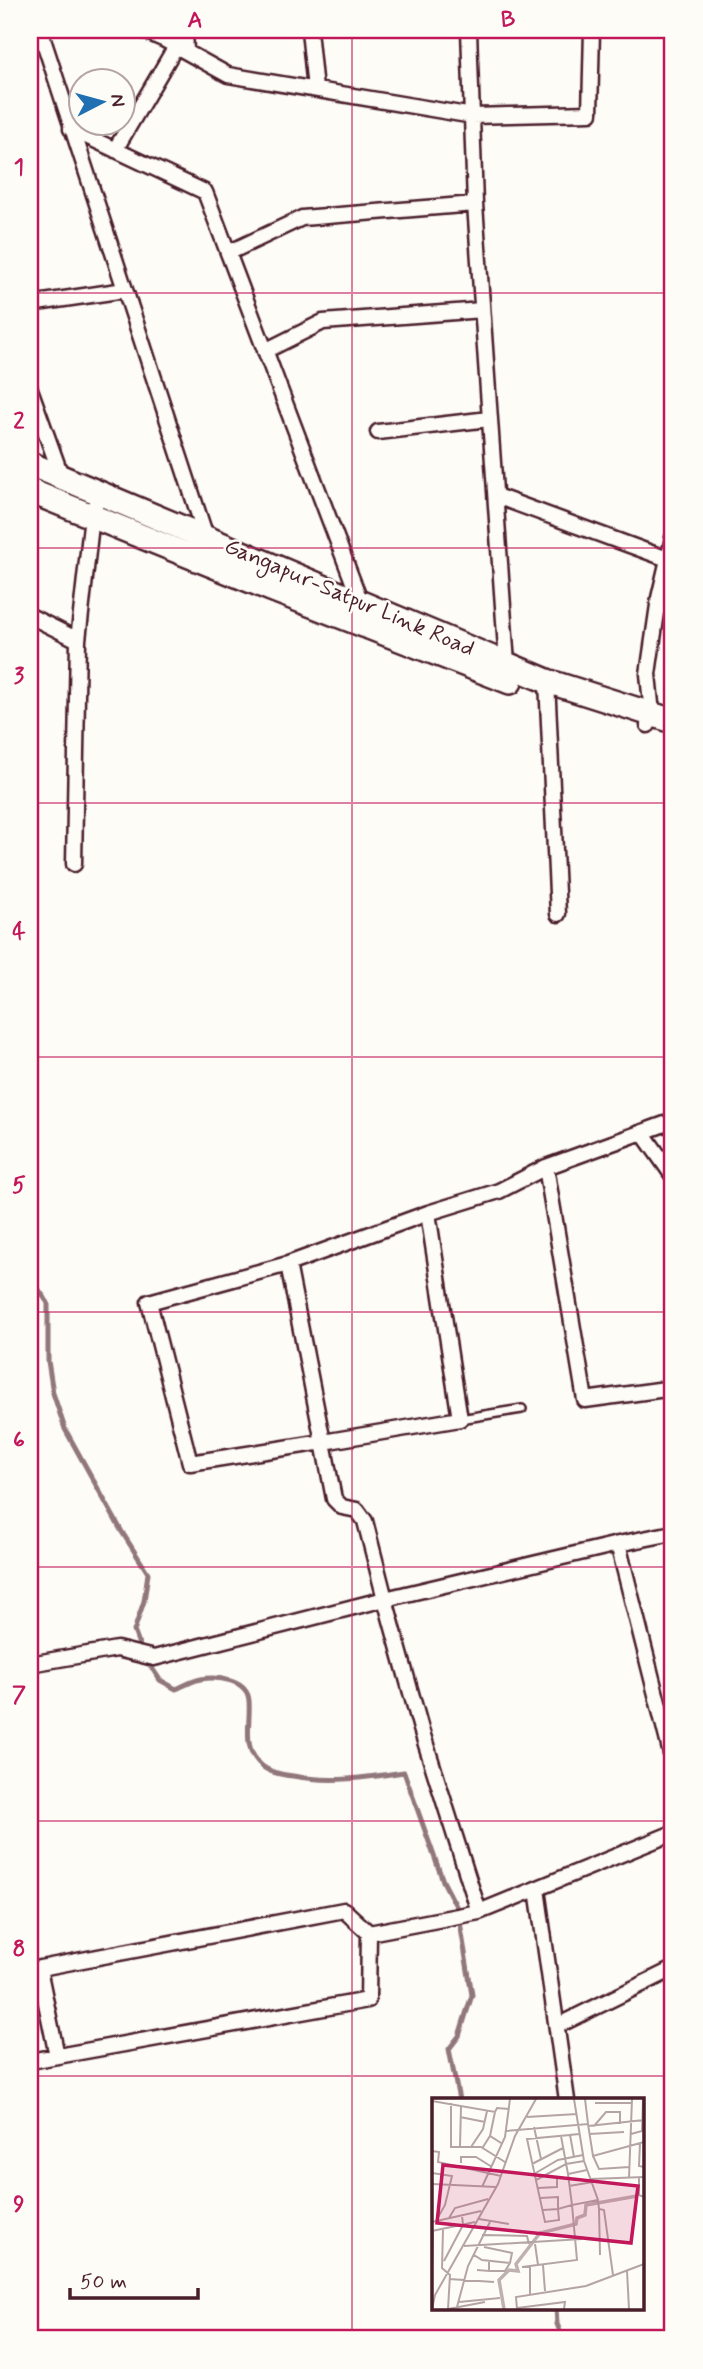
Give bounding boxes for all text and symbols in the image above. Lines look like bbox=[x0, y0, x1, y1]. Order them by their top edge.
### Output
text: A bbox=[187, 6, 203, 36]
text: B bbox=[501, 6, 516, 36]
north arrow bbox=[66, 66, 136, 136]
text: N bbox=[104, 93, 131, 108]
text: 1 bbox=[14, 153, 24, 183]
text: 2 bbox=[13, 407, 25, 437]
street label: Gangapur-Satpur Link Road bbox=[219, 532, 479, 666]
text: 3 bbox=[14, 662, 25, 692]
text: 4 bbox=[12, 917, 26, 947]
text: 5 bbox=[12, 1171, 26, 1201]
text: 6 bbox=[13, 1426, 25, 1456]
text: 7 bbox=[12, 1681, 26, 1711]
text: 8 bbox=[13, 1935, 25, 1965]
inset map bbox=[432, 2098, 644, 2310]
text: 9 bbox=[13, 2190, 25, 2220]
scale bar bbox=[70, 2257, 198, 2301]
text: 50 m bbox=[80, 2268, 127, 2296]

